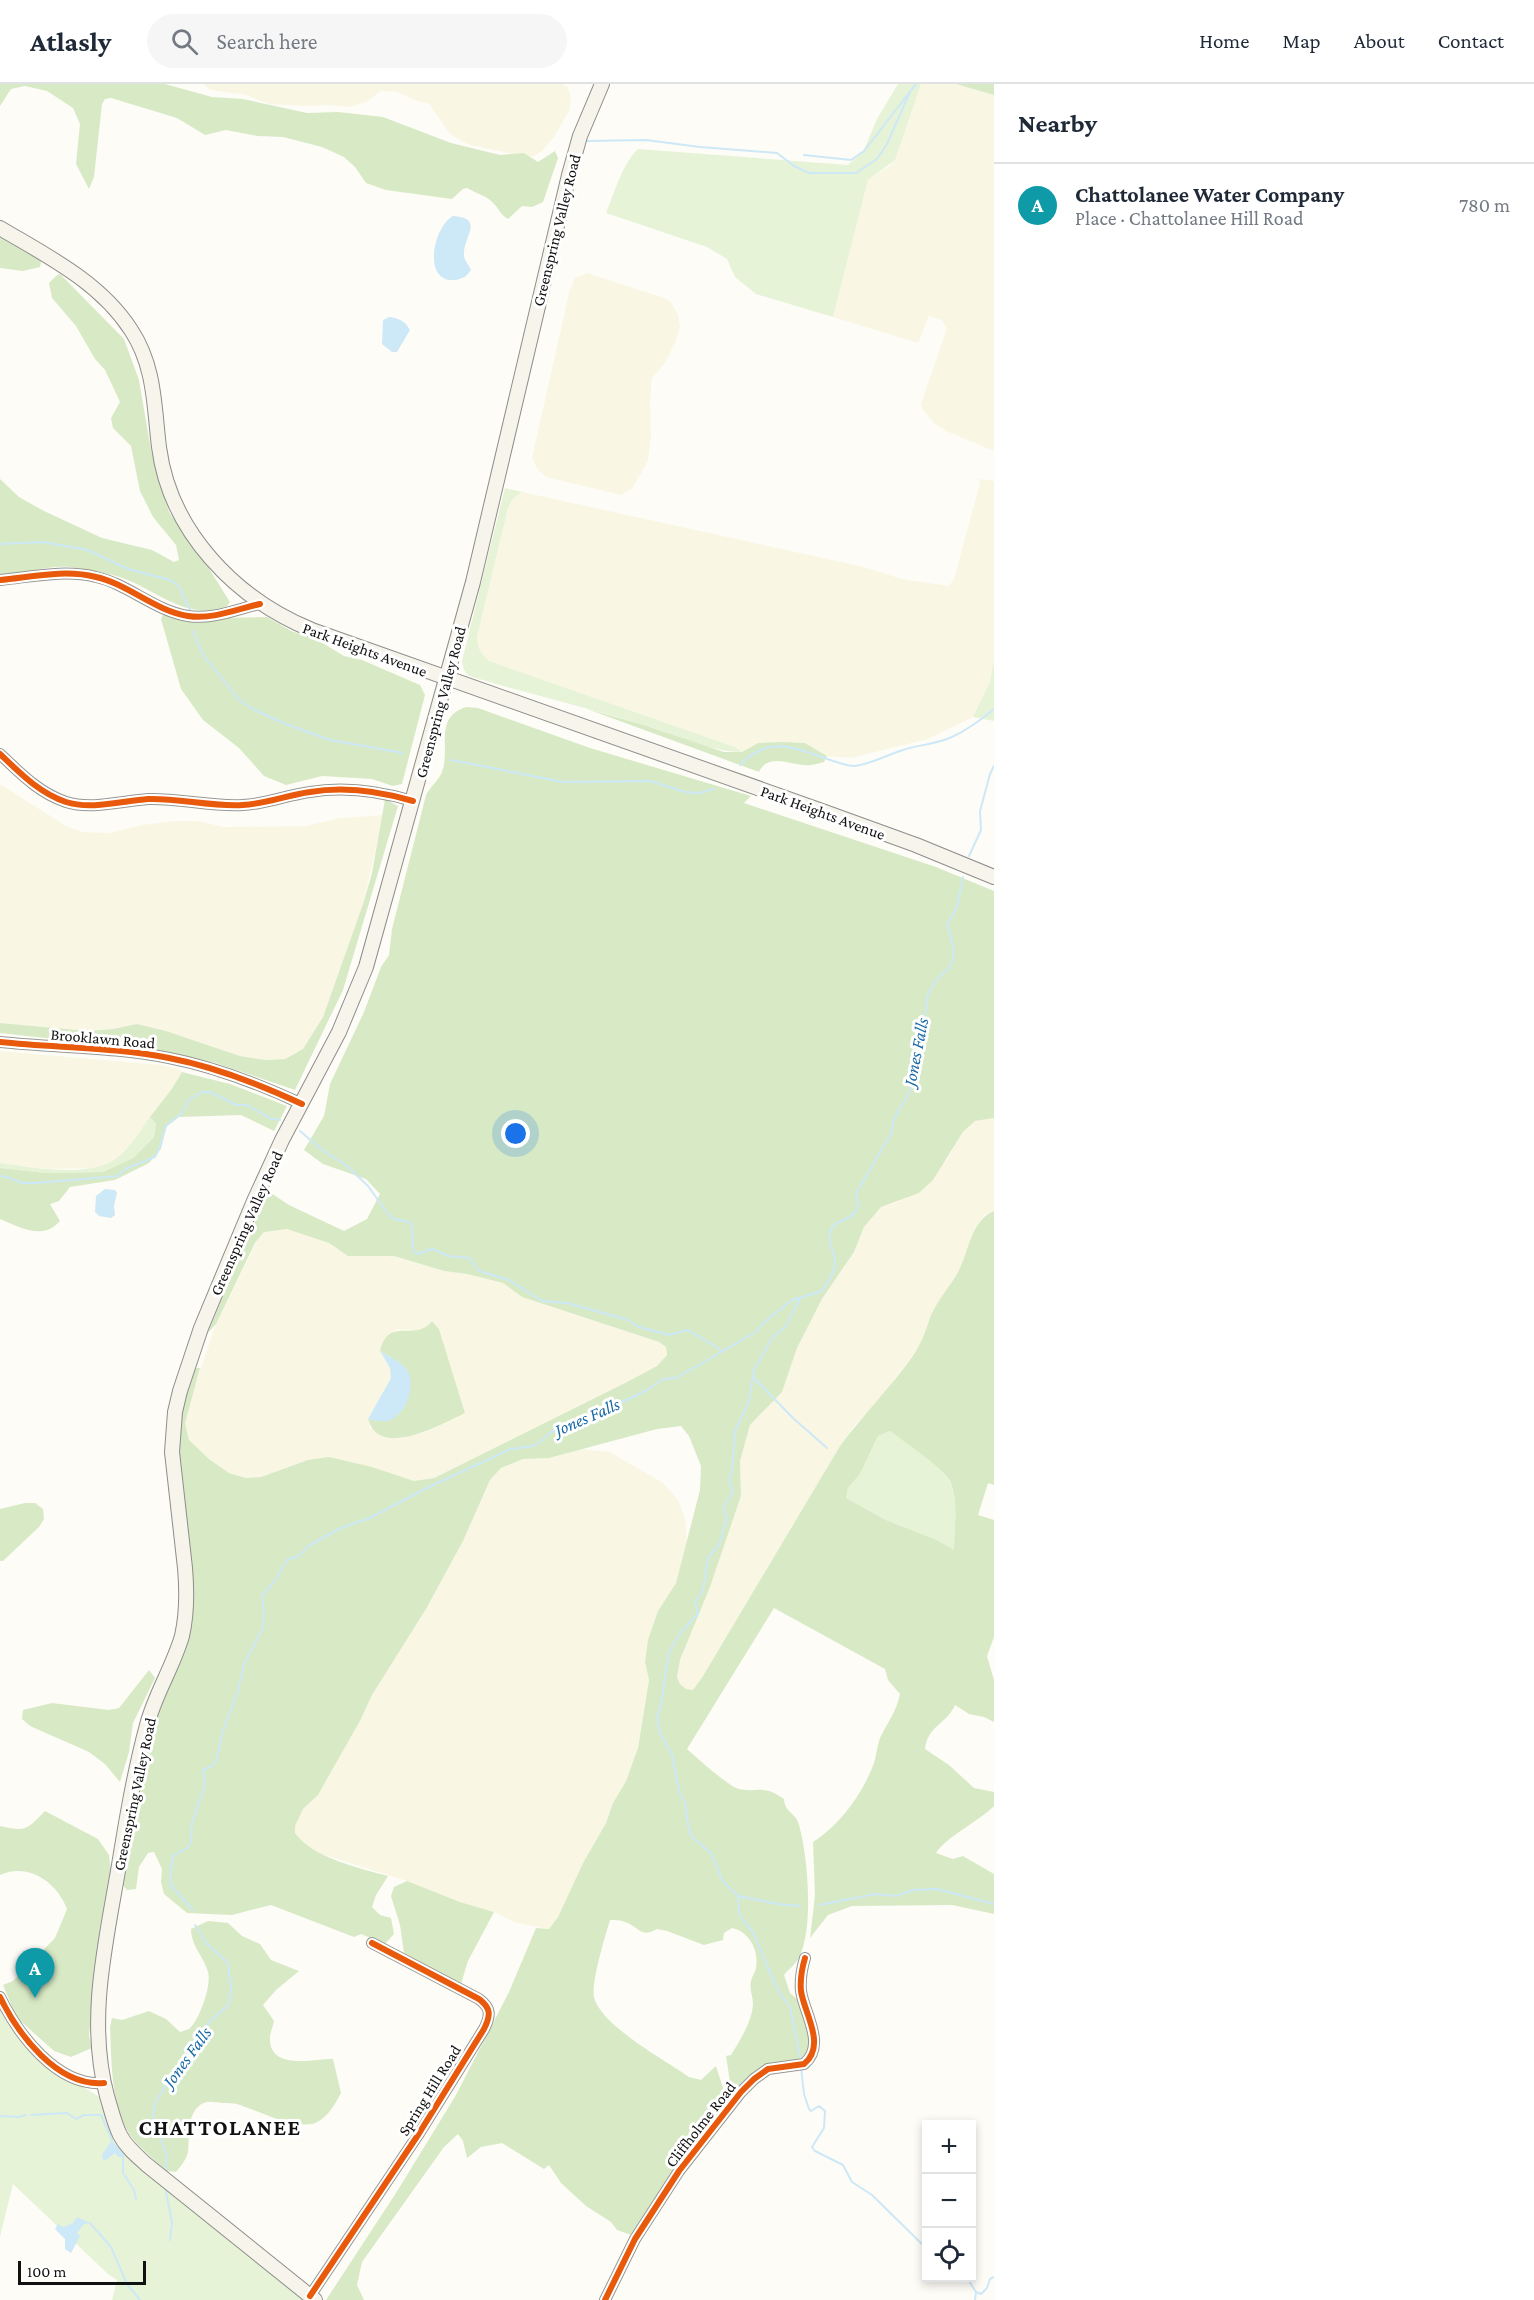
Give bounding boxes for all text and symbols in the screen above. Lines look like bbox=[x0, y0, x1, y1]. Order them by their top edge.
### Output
search box bbox=[147, 14, 567, 68]
icon: search bbox=[168, 25, 201, 58]
text: Atlasly bbox=[30, 26, 111, 57]
text: Search here bbox=[216, 29, 317, 54]
text: Home bbox=[1199, 29, 1249, 53]
text: Map bbox=[1282, 29, 1321, 53]
text: About bbox=[1354, 29, 1405, 53]
text: Contact bbox=[1438, 29, 1504, 53]
text: Nearby bbox=[1018, 109, 1097, 138]
street label: Greenspring Valley Road bbox=[529, 152, 585, 308]
text: Chattolanee Water Company bbox=[1075, 182, 1344, 207]
text: A bbox=[1032, 194, 1043, 216]
text: 780 m bbox=[1459, 194, 1510, 216]
text: Place · Chattolanee Hill Road bbox=[1075, 207, 1303, 229]
street label: Park Heights Avenue bbox=[300, 619, 429, 681]
street label: Greenspring Valley Road bbox=[412, 624, 470, 780]
street label: Park Heights Avenue bbox=[758, 782, 887, 844]
water label: Jones Falls bbox=[899, 1016, 932, 1091]
street label: Brooklawn Road bbox=[50, 1025, 157, 1052]
your location bbox=[501, 1119, 530, 1148]
street label: Greenspring Valley Road bbox=[207, 1148, 287, 1298]
water label: Jones Falls bbox=[549, 1394, 623, 1441]
street label: Greenspring Valley Road bbox=[110, 1715, 160, 1872]
pin: A bbox=[15, 1948, 54, 1998]
water label: Jones Falls bbox=[157, 2023, 216, 2093]
street label: Spring Hill Road bbox=[395, 2041, 465, 2139]
street label: Cliffholme Road bbox=[662, 2078, 739, 2170]
district label: CHATTOLANEE bbox=[138, 2115, 302, 2140]
map controls bbox=[922, 2120, 976, 2282]
button: + bbox=[922, 2120, 976, 2174]
button: − bbox=[922, 2174, 976, 2228]
button: locate bbox=[922, 2228, 976, 2282]
scale bar bbox=[18, 2258, 146, 2286]
text: 100 m bbox=[27, 2263, 66, 2280]

